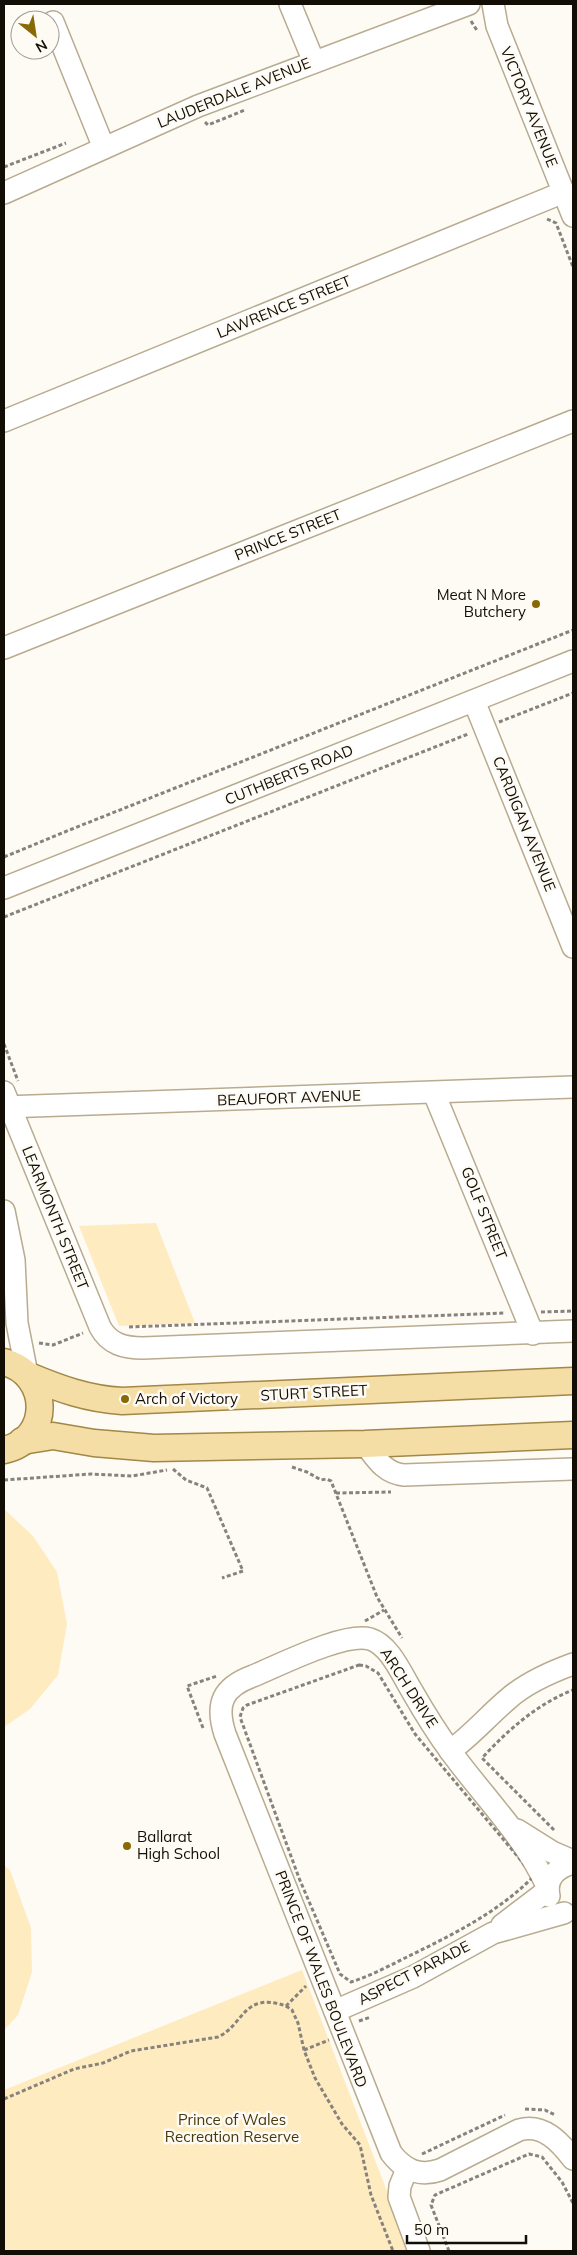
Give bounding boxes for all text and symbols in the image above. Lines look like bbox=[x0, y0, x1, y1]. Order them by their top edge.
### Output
north arrow bbox=[10, 10, 60, 60]
text: N bbox=[32, 36, 51, 57]
street label: VICTORY AVENUE bbox=[497, 44, 562, 170]
street label: LAUDERDALE AVENUE bbox=[154, 53, 313, 132]
street label: LAWRENCE STREET bbox=[214, 271, 354, 342]
street label: PRINCE STREET bbox=[232, 505, 344, 565]
place label: Meat N More Butchery bbox=[437, 585, 526, 621]
marker: Meat N More Butchery bbox=[530, 598, 542, 610]
street label: CUTHBERTS ROAD bbox=[222, 740, 356, 809]
street label: CARDIGAN AVENUE bbox=[489, 753, 560, 894]
street label: BEAUFORT AVENUE bbox=[217, 1085, 361, 1110]
street label: LEARMONTH STREET bbox=[18, 1143, 93, 1292]
street label: GOLF STREET bbox=[457, 1164, 512, 1262]
street label: STURT STREET bbox=[260, 1380, 368, 1405]
place label: Arch of Victory bbox=[135, 1389, 238, 1408]
marker: Arch of Victory bbox=[119, 1393, 131, 1405]
street label: ARCH DRIVE bbox=[376, 1644, 442, 1732]
place label: Ballarat High School bbox=[137, 1827, 220, 1863]
marker: Ballarat High School bbox=[121, 1840, 133, 1852]
street label: PRINCE OF WALES BOULEVARD bbox=[271, 1868, 372, 2090]
street label: ASPECT PARADE bbox=[355, 1936, 473, 2009]
park label: Prince of Wales Recreation Reserve bbox=[165, 2110, 299, 2146]
scale bar bbox=[407, 2212, 526, 2244]
text: 50 m bbox=[414, 2220, 449, 2239]

